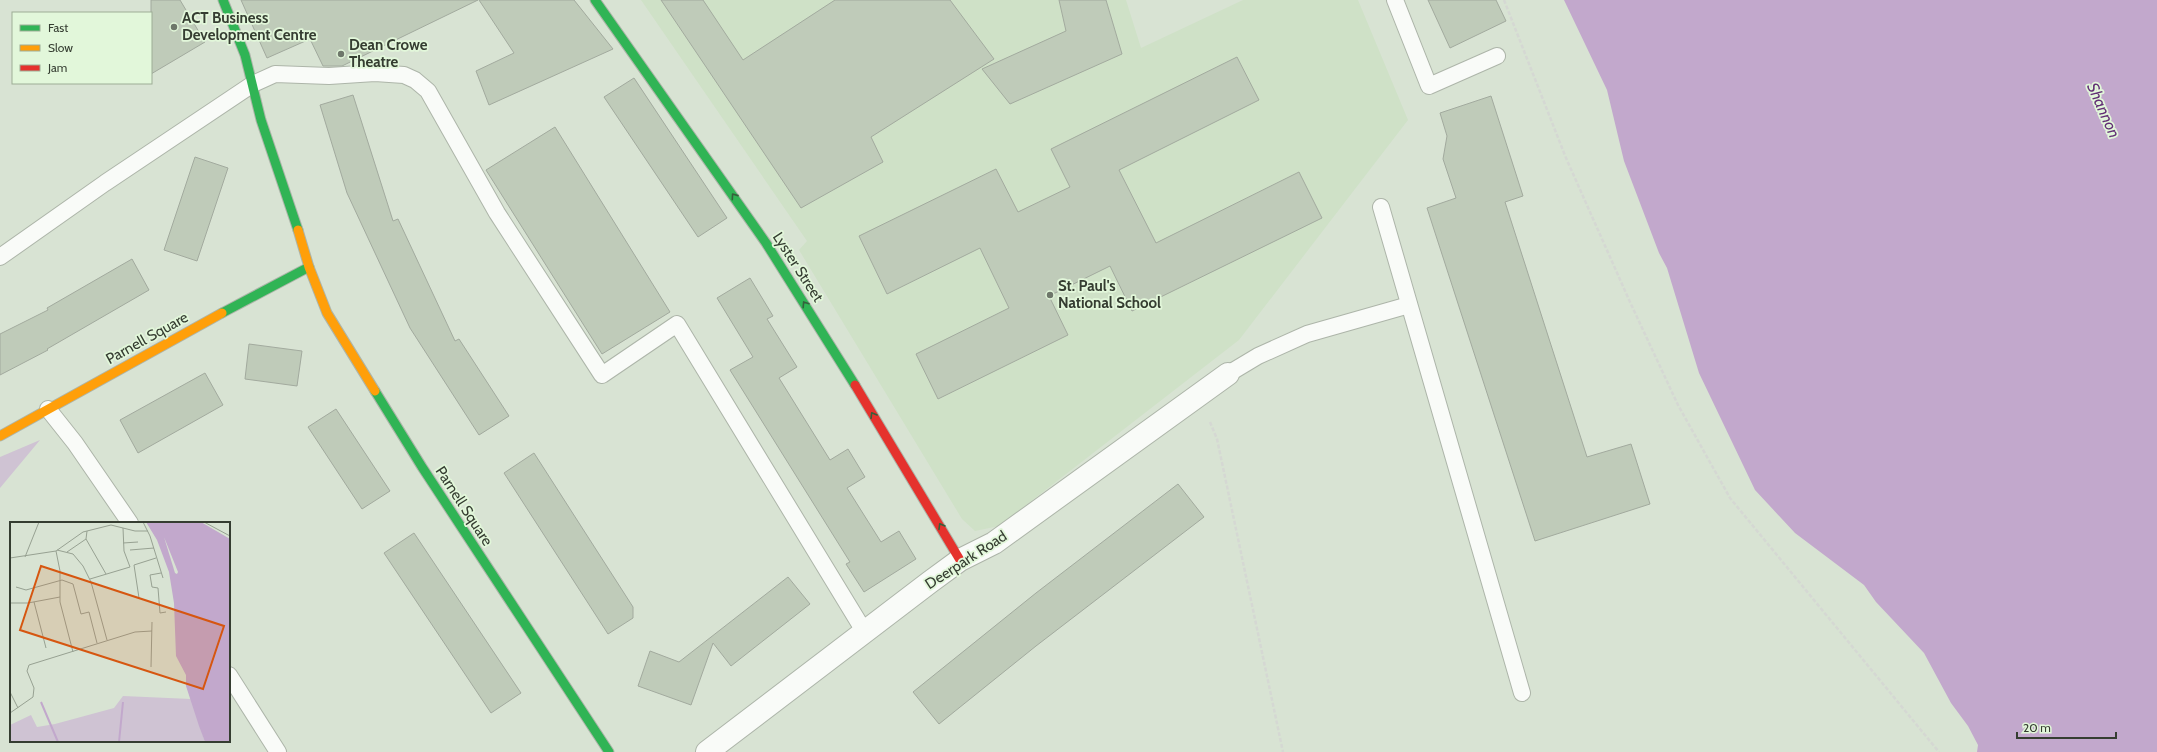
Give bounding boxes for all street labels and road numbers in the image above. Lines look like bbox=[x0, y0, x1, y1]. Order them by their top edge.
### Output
street label: Lyster Street bbox=[769, 229, 827, 305]
street label: Parnell Square bbox=[103, 308, 192, 368]
street label: Parnell Square bbox=[432, 463, 497, 549]
street label: Deerpark Road bbox=[922, 527, 1010, 593]

